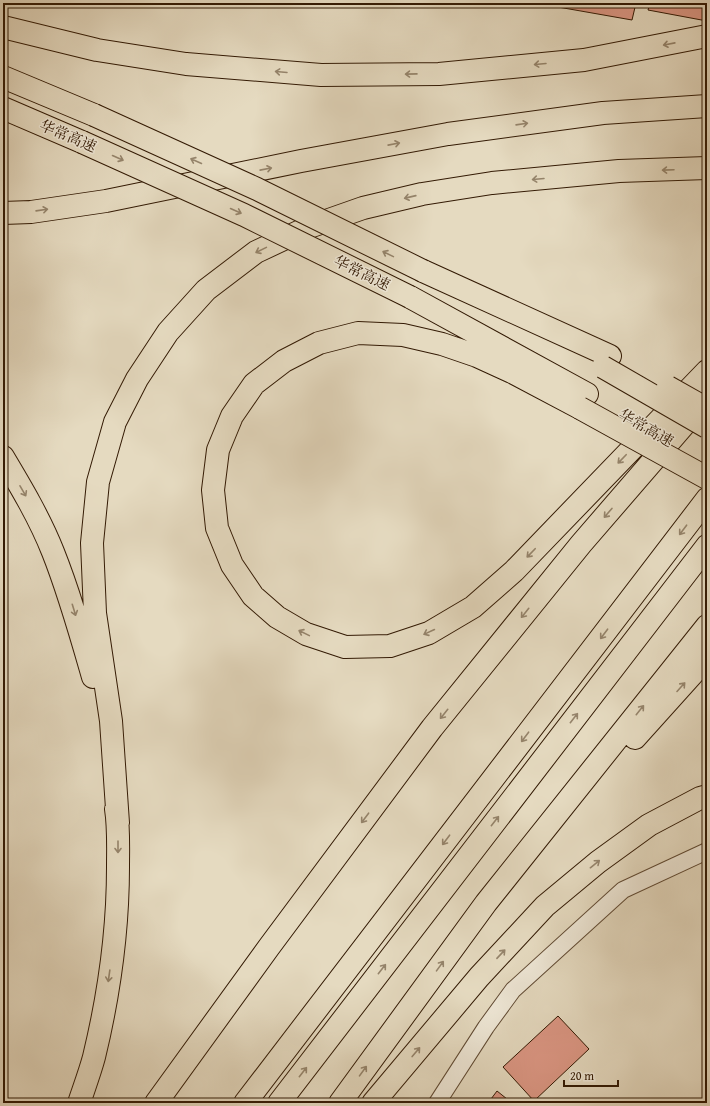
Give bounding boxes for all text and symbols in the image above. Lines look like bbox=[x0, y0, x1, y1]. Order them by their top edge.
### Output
one-way arrow bbox=[663, 40, 676, 48]
one-way arrow bbox=[534, 61, 547, 68]
one-way arrow bbox=[275, 68, 288, 75]
one-way arrow bbox=[405, 70, 418, 78]
street label: 华常高速 bbox=[36, 114, 100, 157]
one-way arrow bbox=[515, 120, 528, 128]
one-way arrow bbox=[387, 140, 400, 148]
one-way arrow bbox=[111, 154, 123, 162]
one-way arrow bbox=[190, 157, 202, 164]
one-way arrow bbox=[259, 164, 272, 172]
one-way arrow bbox=[662, 166, 675, 173]
one-way arrow bbox=[532, 175, 545, 183]
one-way arrow bbox=[404, 194, 417, 201]
one-way arrow bbox=[35, 206, 48, 214]
one-way arrow bbox=[230, 208, 242, 215]
one-way arrow bbox=[256, 247, 268, 254]
street label: 华常高速 bbox=[331, 250, 394, 295]
one-way arrow bbox=[383, 250, 395, 257]
street label: 华常高速 bbox=[615, 403, 677, 452]
one-way arrow bbox=[617, 454, 626, 464]
one-way arrow bbox=[19, 484, 27, 496]
one-way arrow bbox=[604, 507, 613, 518]
one-way arrow bbox=[679, 525, 688, 536]
one-way arrow bbox=[526, 548, 536, 558]
one-way arrow bbox=[71, 603, 78, 616]
one-way arrow bbox=[521, 607, 530, 618]
one-way arrow bbox=[600, 628, 609, 639]
one-way arrow bbox=[298, 629, 310, 636]
one-way arrow bbox=[424, 629, 436, 636]
one-way arrow bbox=[676, 683, 685, 693]
one-way arrow bbox=[636, 704, 645, 715]
one-way arrow bbox=[439, 709, 448, 719]
one-way arrow bbox=[570, 713, 579, 724]
one-way arrow bbox=[521, 731, 529, 742]
one-way arrow bbox=[361, 812, 370, 823]
one-way arrow bbox=[491, 816, 499, 827]
one-way arrow bbox=[442, 834, 450, 845]
one-way arrow bbox=[114, 840, 122, 853]
one-way arrow bbox=[590, 860, 601, 869]
one-way arrow bbox=[496, 949, 505, 959]
one-way arrow bbox=[435, 961, 444, 972]
one-way arrow bbox=[378, 964, 386, 975]
one-way arrow bbox=[105, 969, 113, 982]
one-way arrow bbox=[412, 1046, 421, 1057]
scale bar bbox=[564, 1062, 618, 1088]
one-way arrow bbox=[359, 1066, 367, 1077]
one-way arrow bbox=[298, 1067, 307, 1078]
text: 20 m bbox=[570, 1067, 594, 1084]

